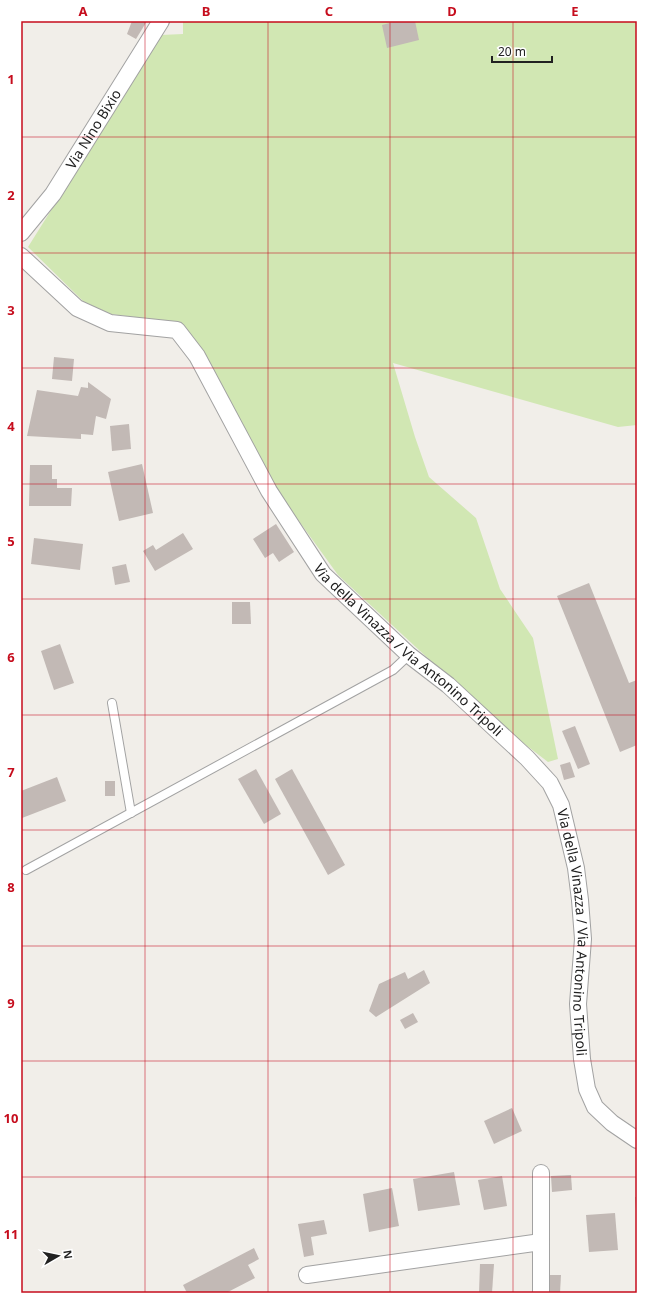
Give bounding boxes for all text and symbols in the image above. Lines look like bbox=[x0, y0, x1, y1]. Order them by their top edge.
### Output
text: A bbox=[79, 2, 88, 20]
text: B bbox=[202, 2, 210, 20]
text: C bbox=[325, 2, 333, 20]
text: D bbox=[447, 2, 457, 20]
text: E bbox=[571, 2, 579, 20]
scale bar bbox=[492, 38, 552, 64]
text: 20 m bbox=[498, 43, 526, 60]
text: 1 bbox=[7, 70, 15, 88]
street label: Via Nino Bixio bbox=[61, 85, 125, 172]
text: 2 bbox=[7, 186, 15, 204]
text: 3 bbox=[7, 301, 15, 319]
text: 4 bbox=[7, 417, 15, 435]
text: 5 bbox=[7, 532, 15, 550]
street label: Via della Vinazza / Via Antonino Tripoli bbox=[310, 560, 507, 740]
text: 6 bbox=[7, 648, 15, 666]
text: 7 bbox=[7, 763, 15, 781]
street label: Via della Vinazza / Via Antonino Tripoli bbox=[553, 806, 593, 1057]
text: 8 bbox=[7, 878, 15, 896]
text: 9 bbox=[7, 994, 15, 1012]
text: 10 bbox=[4, 1109, 18, 1127]
text: 11 bbox=[4, 1225, 18, 1243]
north arrow bbox=[38, 1236, 78, 1276]
text: N bbox=[60, 1249, 76, 1260]

